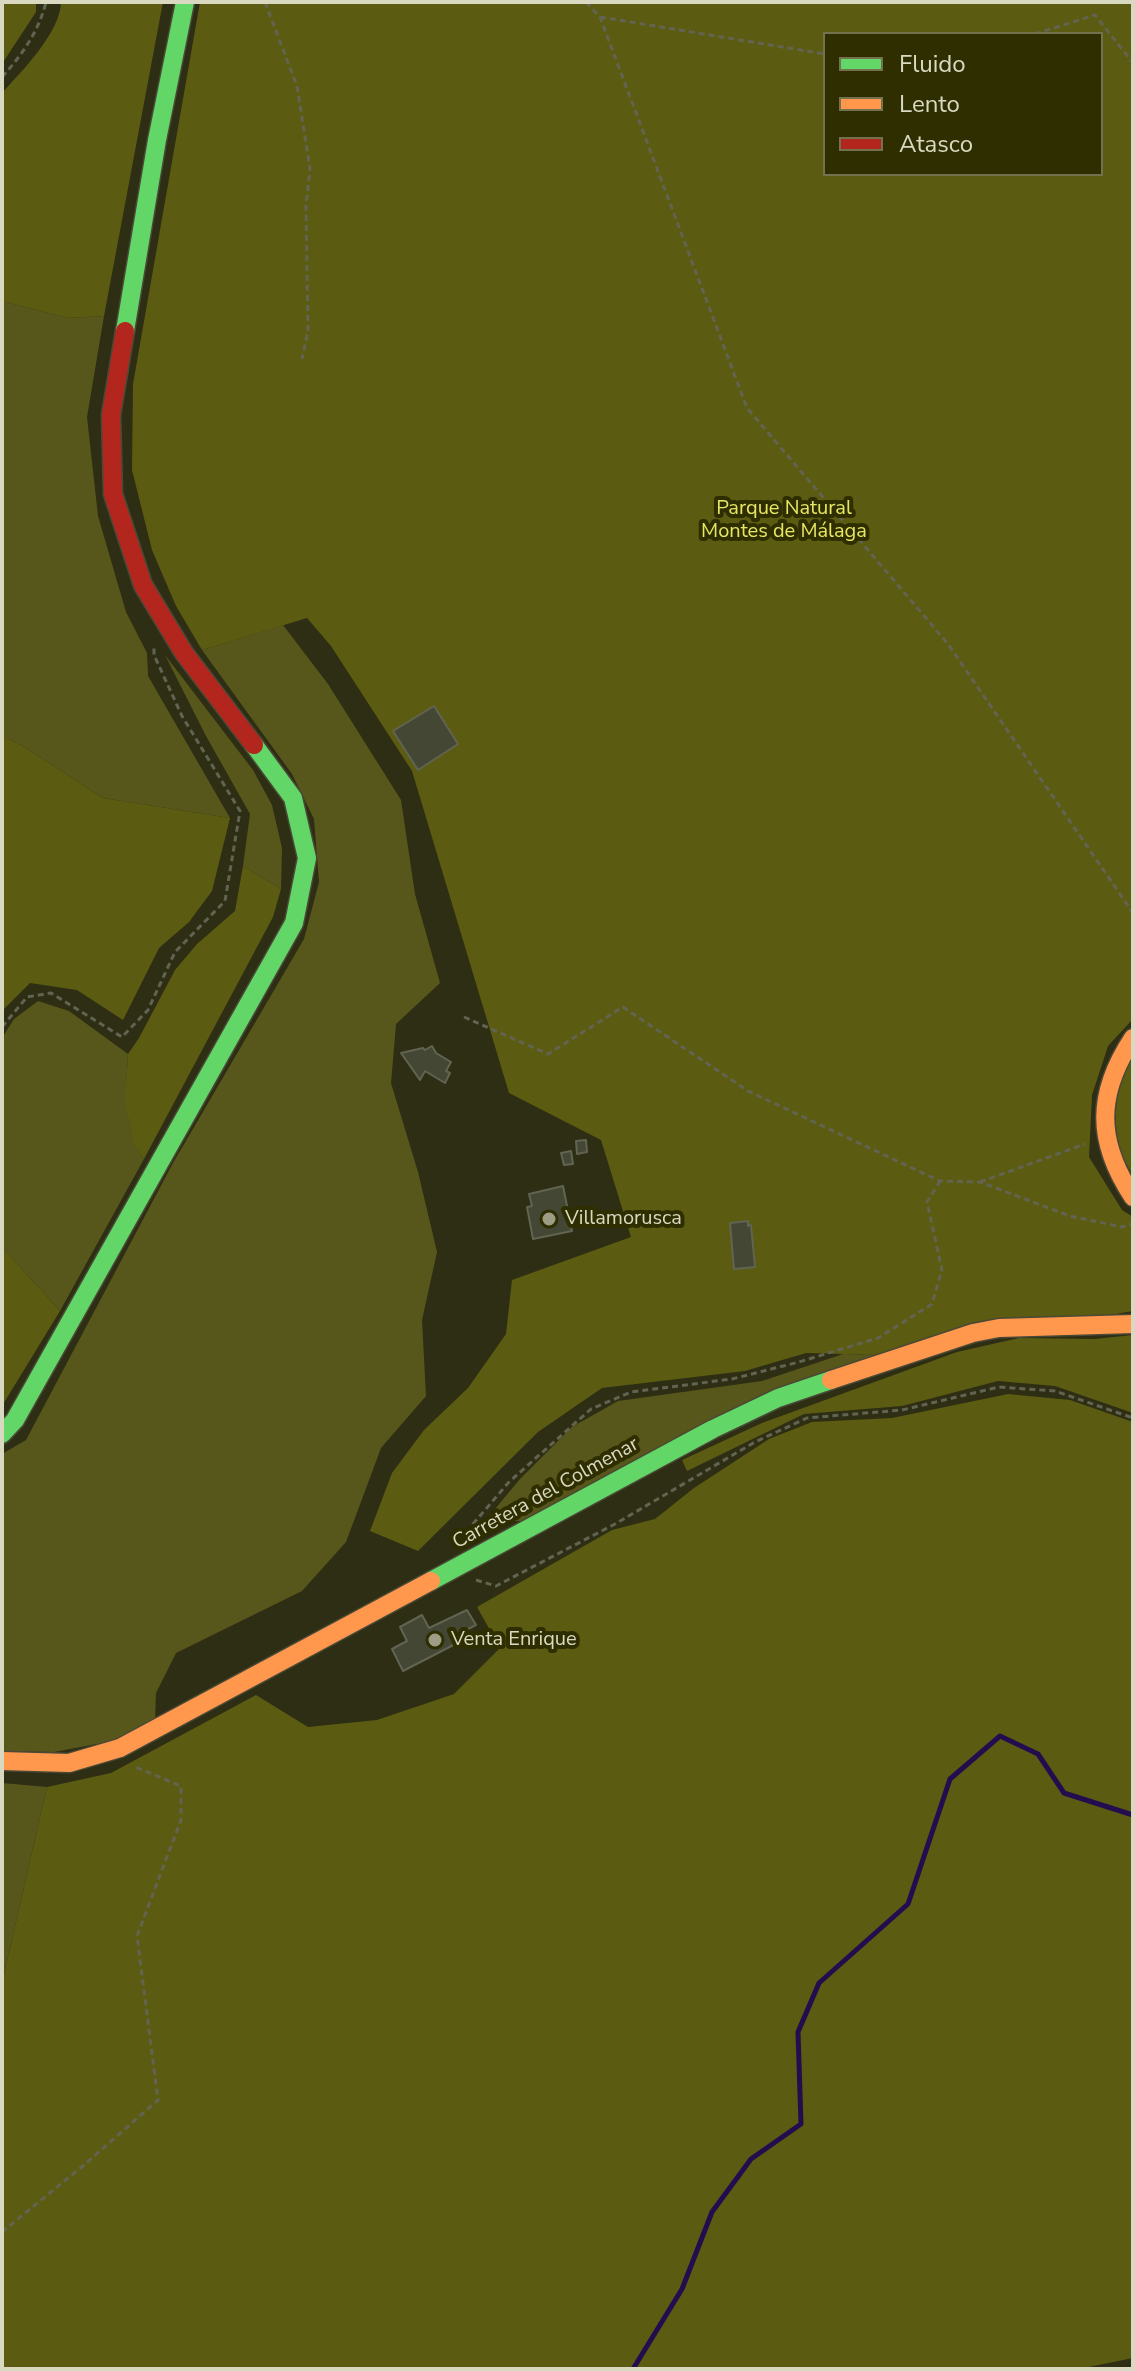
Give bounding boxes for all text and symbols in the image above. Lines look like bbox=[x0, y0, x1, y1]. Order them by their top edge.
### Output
legend bbox=[823, 32, 1103, 176]
text: Fluido bbox=[899, 48, 966, 80]
text: Lento bbox=[899, 88, 960, 120]
text: Atasco bbox=[899, 128, 973, 160]
park label: Parque Natural Montes de Málaga bbox=[701, 497, 867, 544]
place label: Villamorusca bbox=[565, 1207, 682, 1231]
marker: Villamorusca bbox=[540, 1210, 558, 1228]
street label: Carretera del Colmenar bbox=[449, 1433, 643, 1555]
place label: Venta Enrique bbox=[451, 1628, 577, 1652]
marker: Venta Enrique bbox=[426, 1631, 444, 1649]

